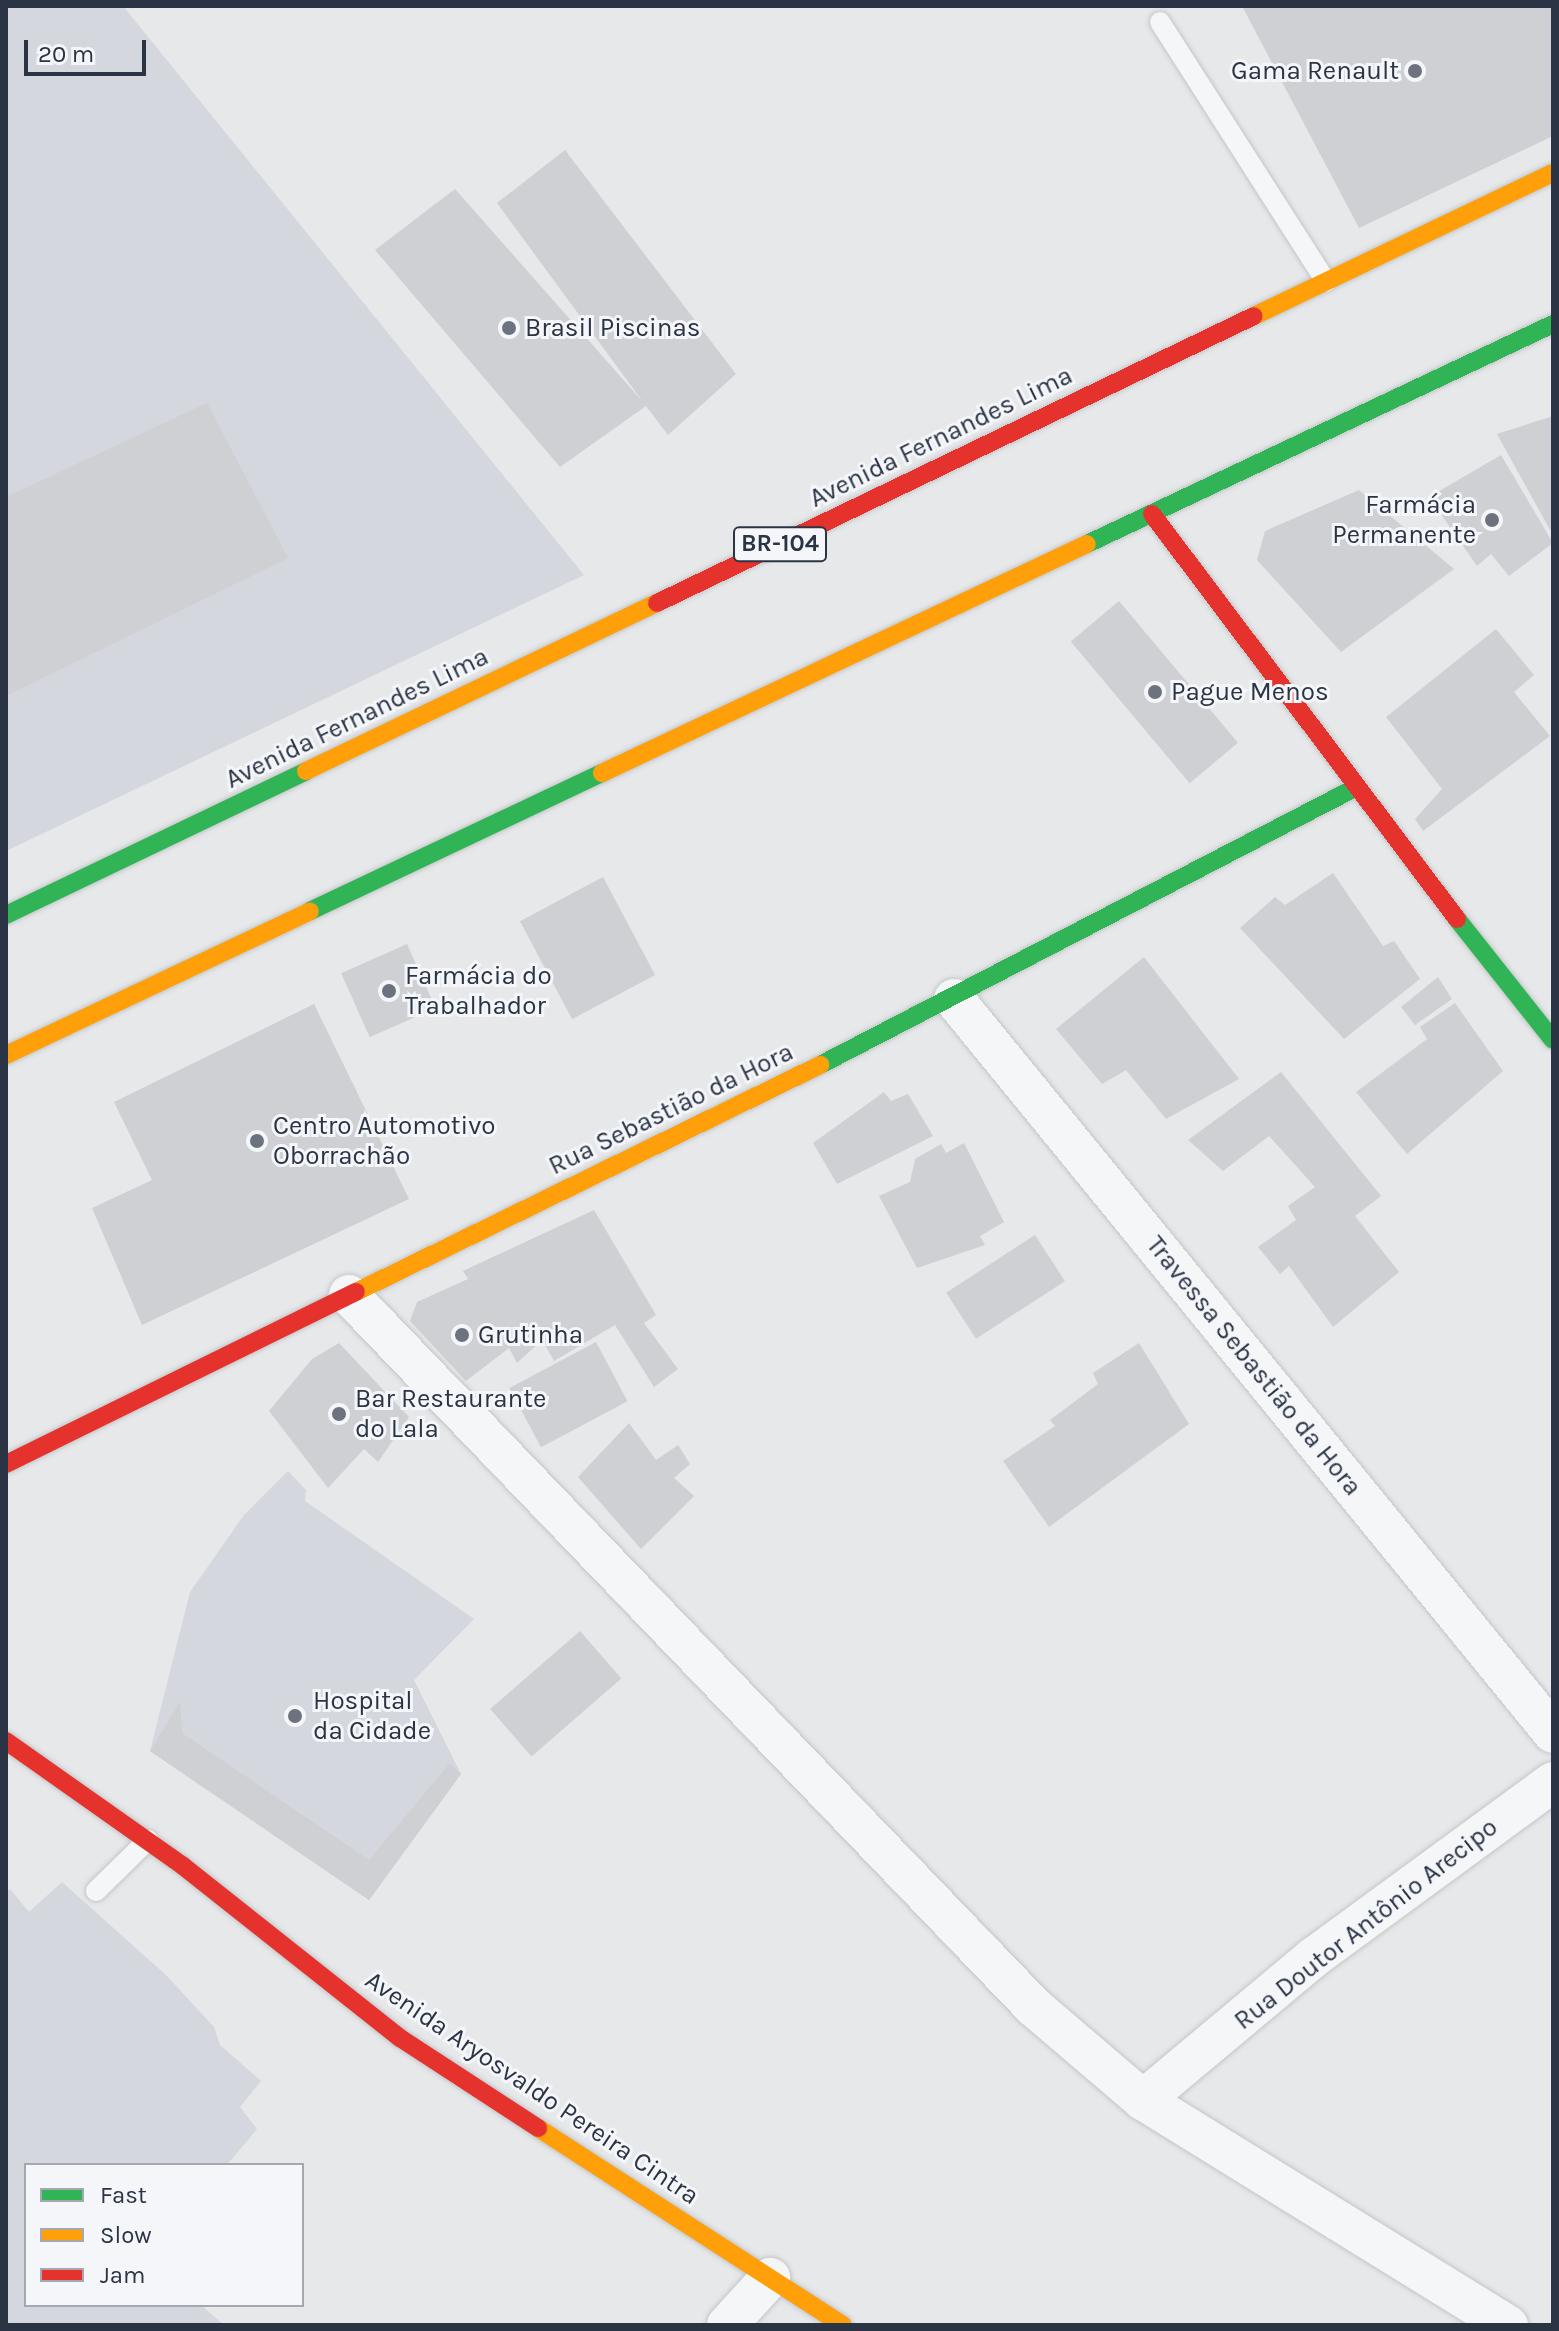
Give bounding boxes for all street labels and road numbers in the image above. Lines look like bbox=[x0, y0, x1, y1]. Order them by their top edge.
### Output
street label: Avenida Fernandes Lima bbox=[804, 360, 1078, 514]
road number: BR-104 bbox=[732, 524, 828, 564]
street label: Avenida Fernandes Lima bbox=[220, 641, 494, 795]
street label: Rua Sebastião da Hora bbox=[544, 1036, 798, 1182]
street label: Travessa Sebastião da Hora bbox=[1140, 1230, 1368, 1502]
street label: Rua Doutor Antônio Arecipo bbox=[1228, 1812, 1504, 2036]
street label: Avenida Aryosvaldo Pereira Cintra bbox=[359, 1964, 705, 2212]

